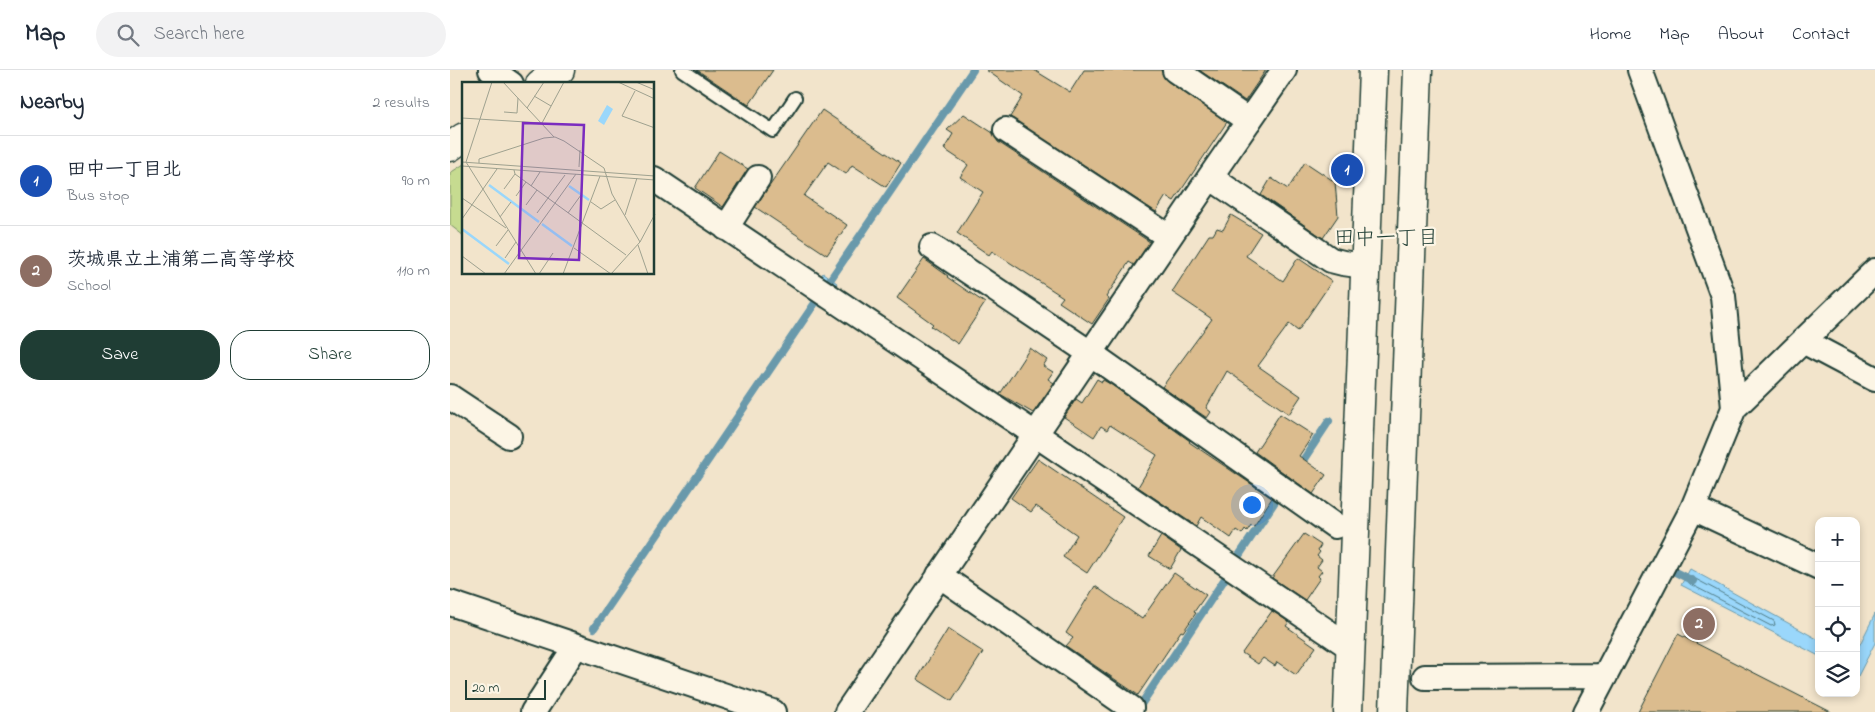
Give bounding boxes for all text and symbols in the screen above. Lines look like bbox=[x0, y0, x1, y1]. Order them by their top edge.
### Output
search box bbox=[96, 12, 446, 57]
text: Map bbox=[25, 17, 66, 52]
icon: search bbox=[114, 21, 142, 49]
text: Search here bbox=[154, 21, 245, 48]
text: Home bbox=[1590, 22, 1631, 48]
text: Map bbox=[1659, 22, 1690, 48]
text: About bbox=[1718, 22, 1764, 48]
text: Contact bbox=[1792, 22, 1850, 48]
inset map bbox=[462, 82, 655, 275]
text: Nearby bbox=[20, 88, 84, 118]
text: 2 results bbox=[372, 91, 430, 115]
pin: 1 bbox=[1331, 151, 1363, 189]
text: 田中一丁目北 bbox=[67, 157, 181, 184]
text: 1 bbox=[33, 169, 39, 193]
text: 90 m bbox=[402, 169, 430, 193]
text: Bus stop bbox=[67, 184, 130, 208]
district label: 田中一丁目 bbox=[1334, 224, 1439, 254]
text: 茨城県立土浦第二高等学校 bbox=[67, 247, 295, 274]
text: 2 bbox=[32, 259, 40, 283]
text: 110 m bbox=[396, 259, 430, 283]
text: School bbox=[67, 274, 111, 298]
button: Save bbox=[20, 330, 220, 380]
button: Share bbox=[230, 330, 430, 380]
your location bbox=[1239, 492, 1265, 518]
map controls bbox=[1815, 517, 1860, 697]
button: + bbox=[1815, 517, 1860, 562]
button: − bbox=[1815, 562, 1860, 607]
pin: 2 bbox=[1683, 605, 1715, 643]
button: locate bbox=[1815, 607, 1860, 652]
button: layers bbox=[1815, 652, 1860, 697]
scale bar bbox=[465, 677, 546, 700]
text: 20 m bbox=[472, 678, 499, 699]

